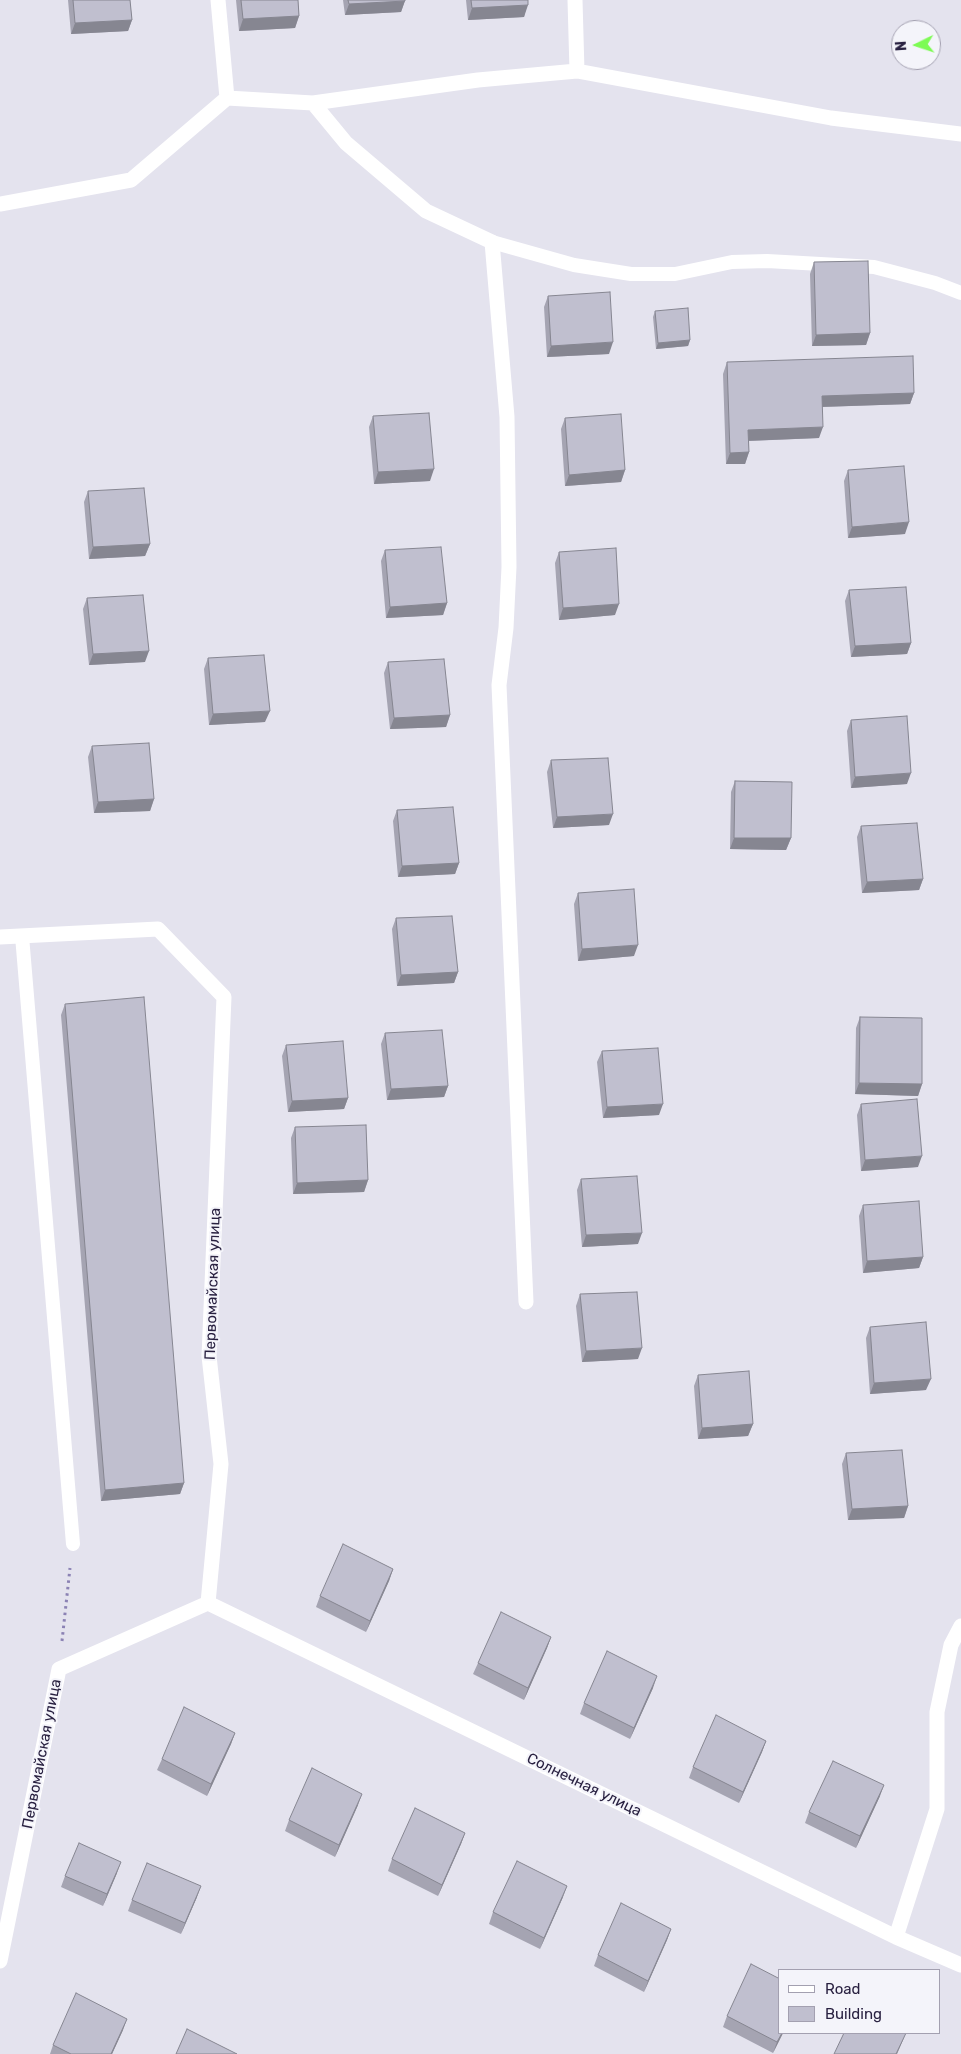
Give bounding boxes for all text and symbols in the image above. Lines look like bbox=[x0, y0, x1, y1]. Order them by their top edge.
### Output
north arrow bbox=[891, 20, 941, 70]
text: N bbox=[893, 40, 910, 52]
street label: Первомайская улица bbox=[201, 1208, 225, 1360]
street label: Первомайская улица bbox=[19, 1678, 65, 1830]
street label: Солнечная улица bbox=[524, 1749, 644, 1821]
legend bbox=[778, 1969, 941, 2034]
text: Road bbox=[825, 1980, 861, 1998]
text: Building bbox=[825, 2005, 882, 2023]

